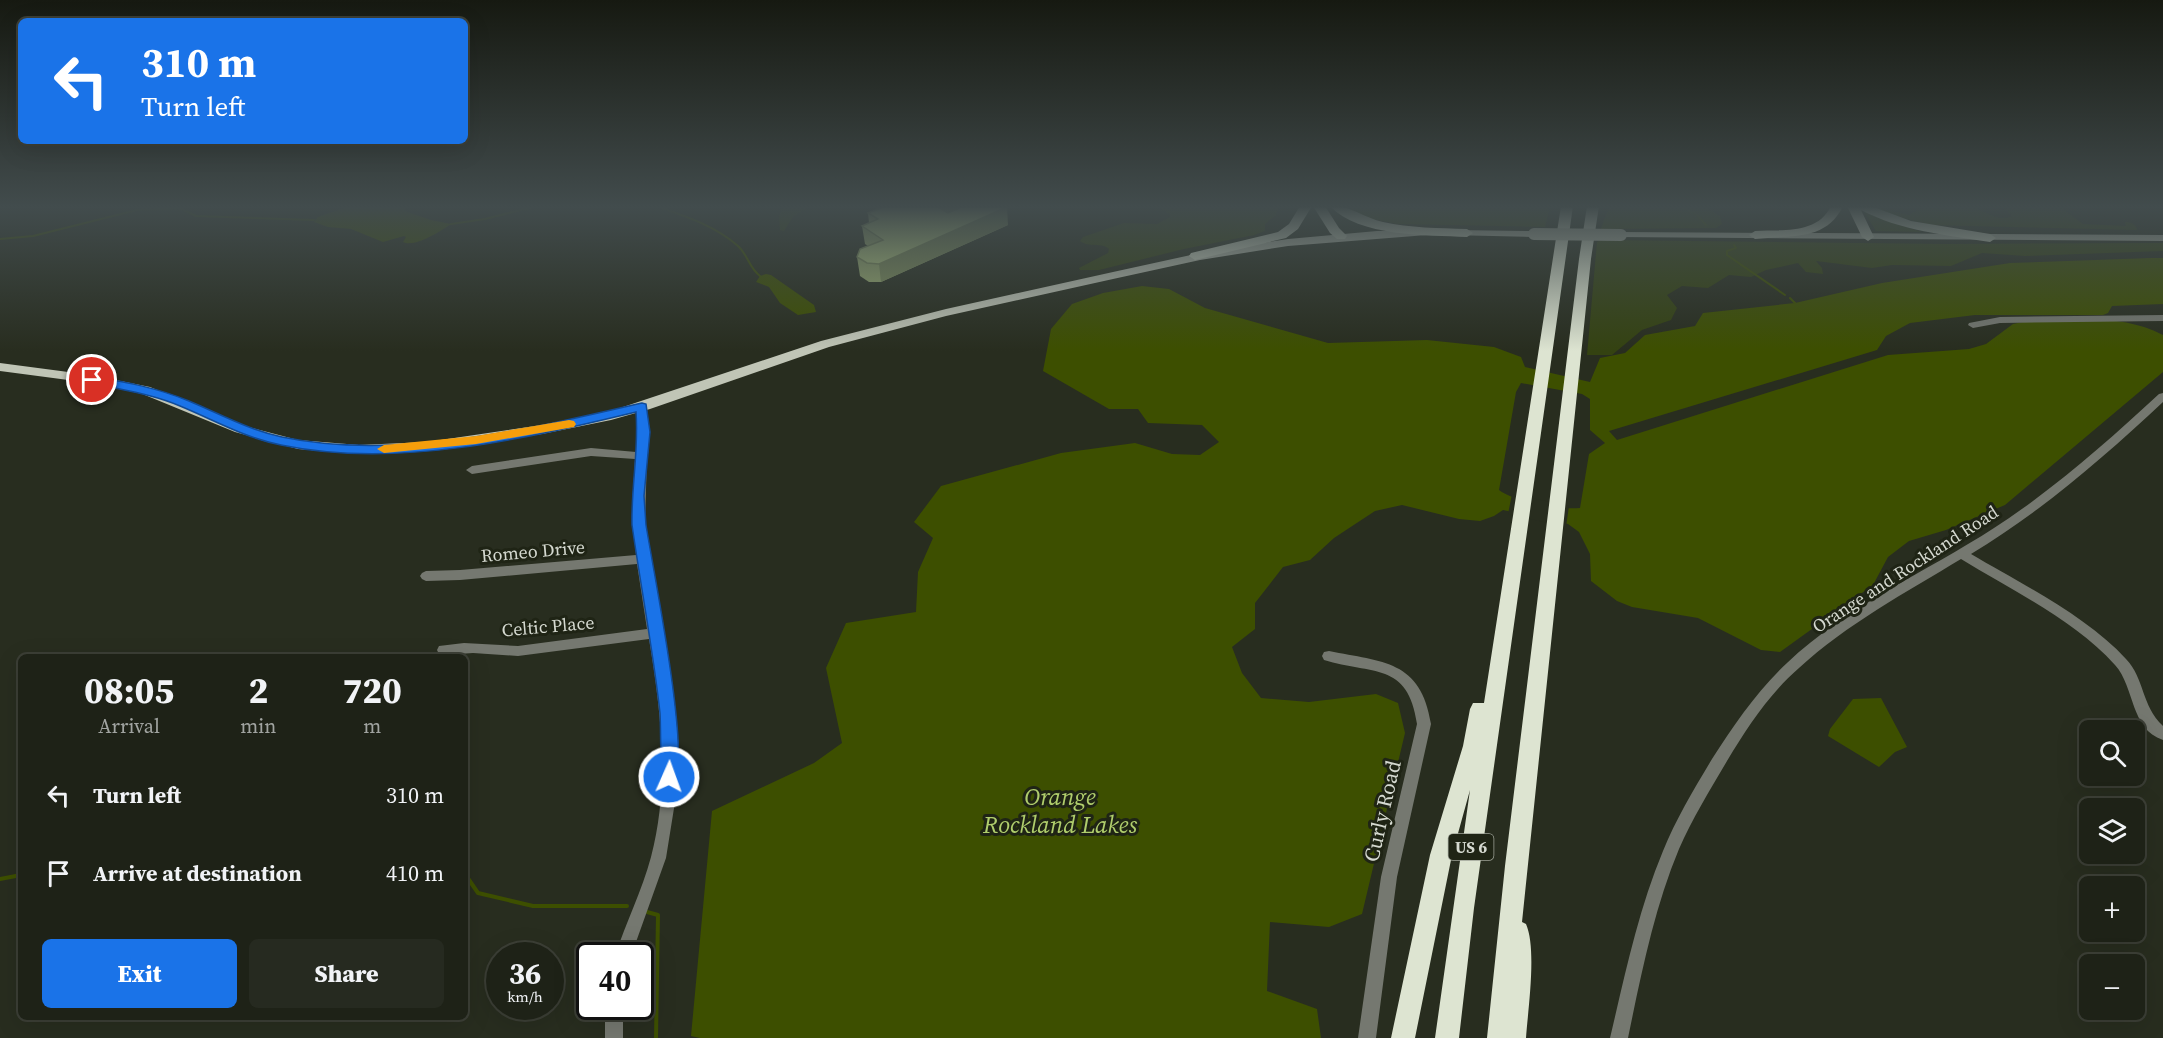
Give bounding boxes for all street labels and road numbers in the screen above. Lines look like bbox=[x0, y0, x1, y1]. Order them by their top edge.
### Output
street label: Orange and Rockland Road bbox=[1807, 499, 2003, 639]
street label: Romeo Drive bbox=[480, 534, 586, 568]
street label: Celtic Place bbox=[501, 610, 595, 642]
street label: Curly Road bbox=[1356, 757, 1408, 865]
road number: US 6 bbox=[1448, 834, 1494, 860]

